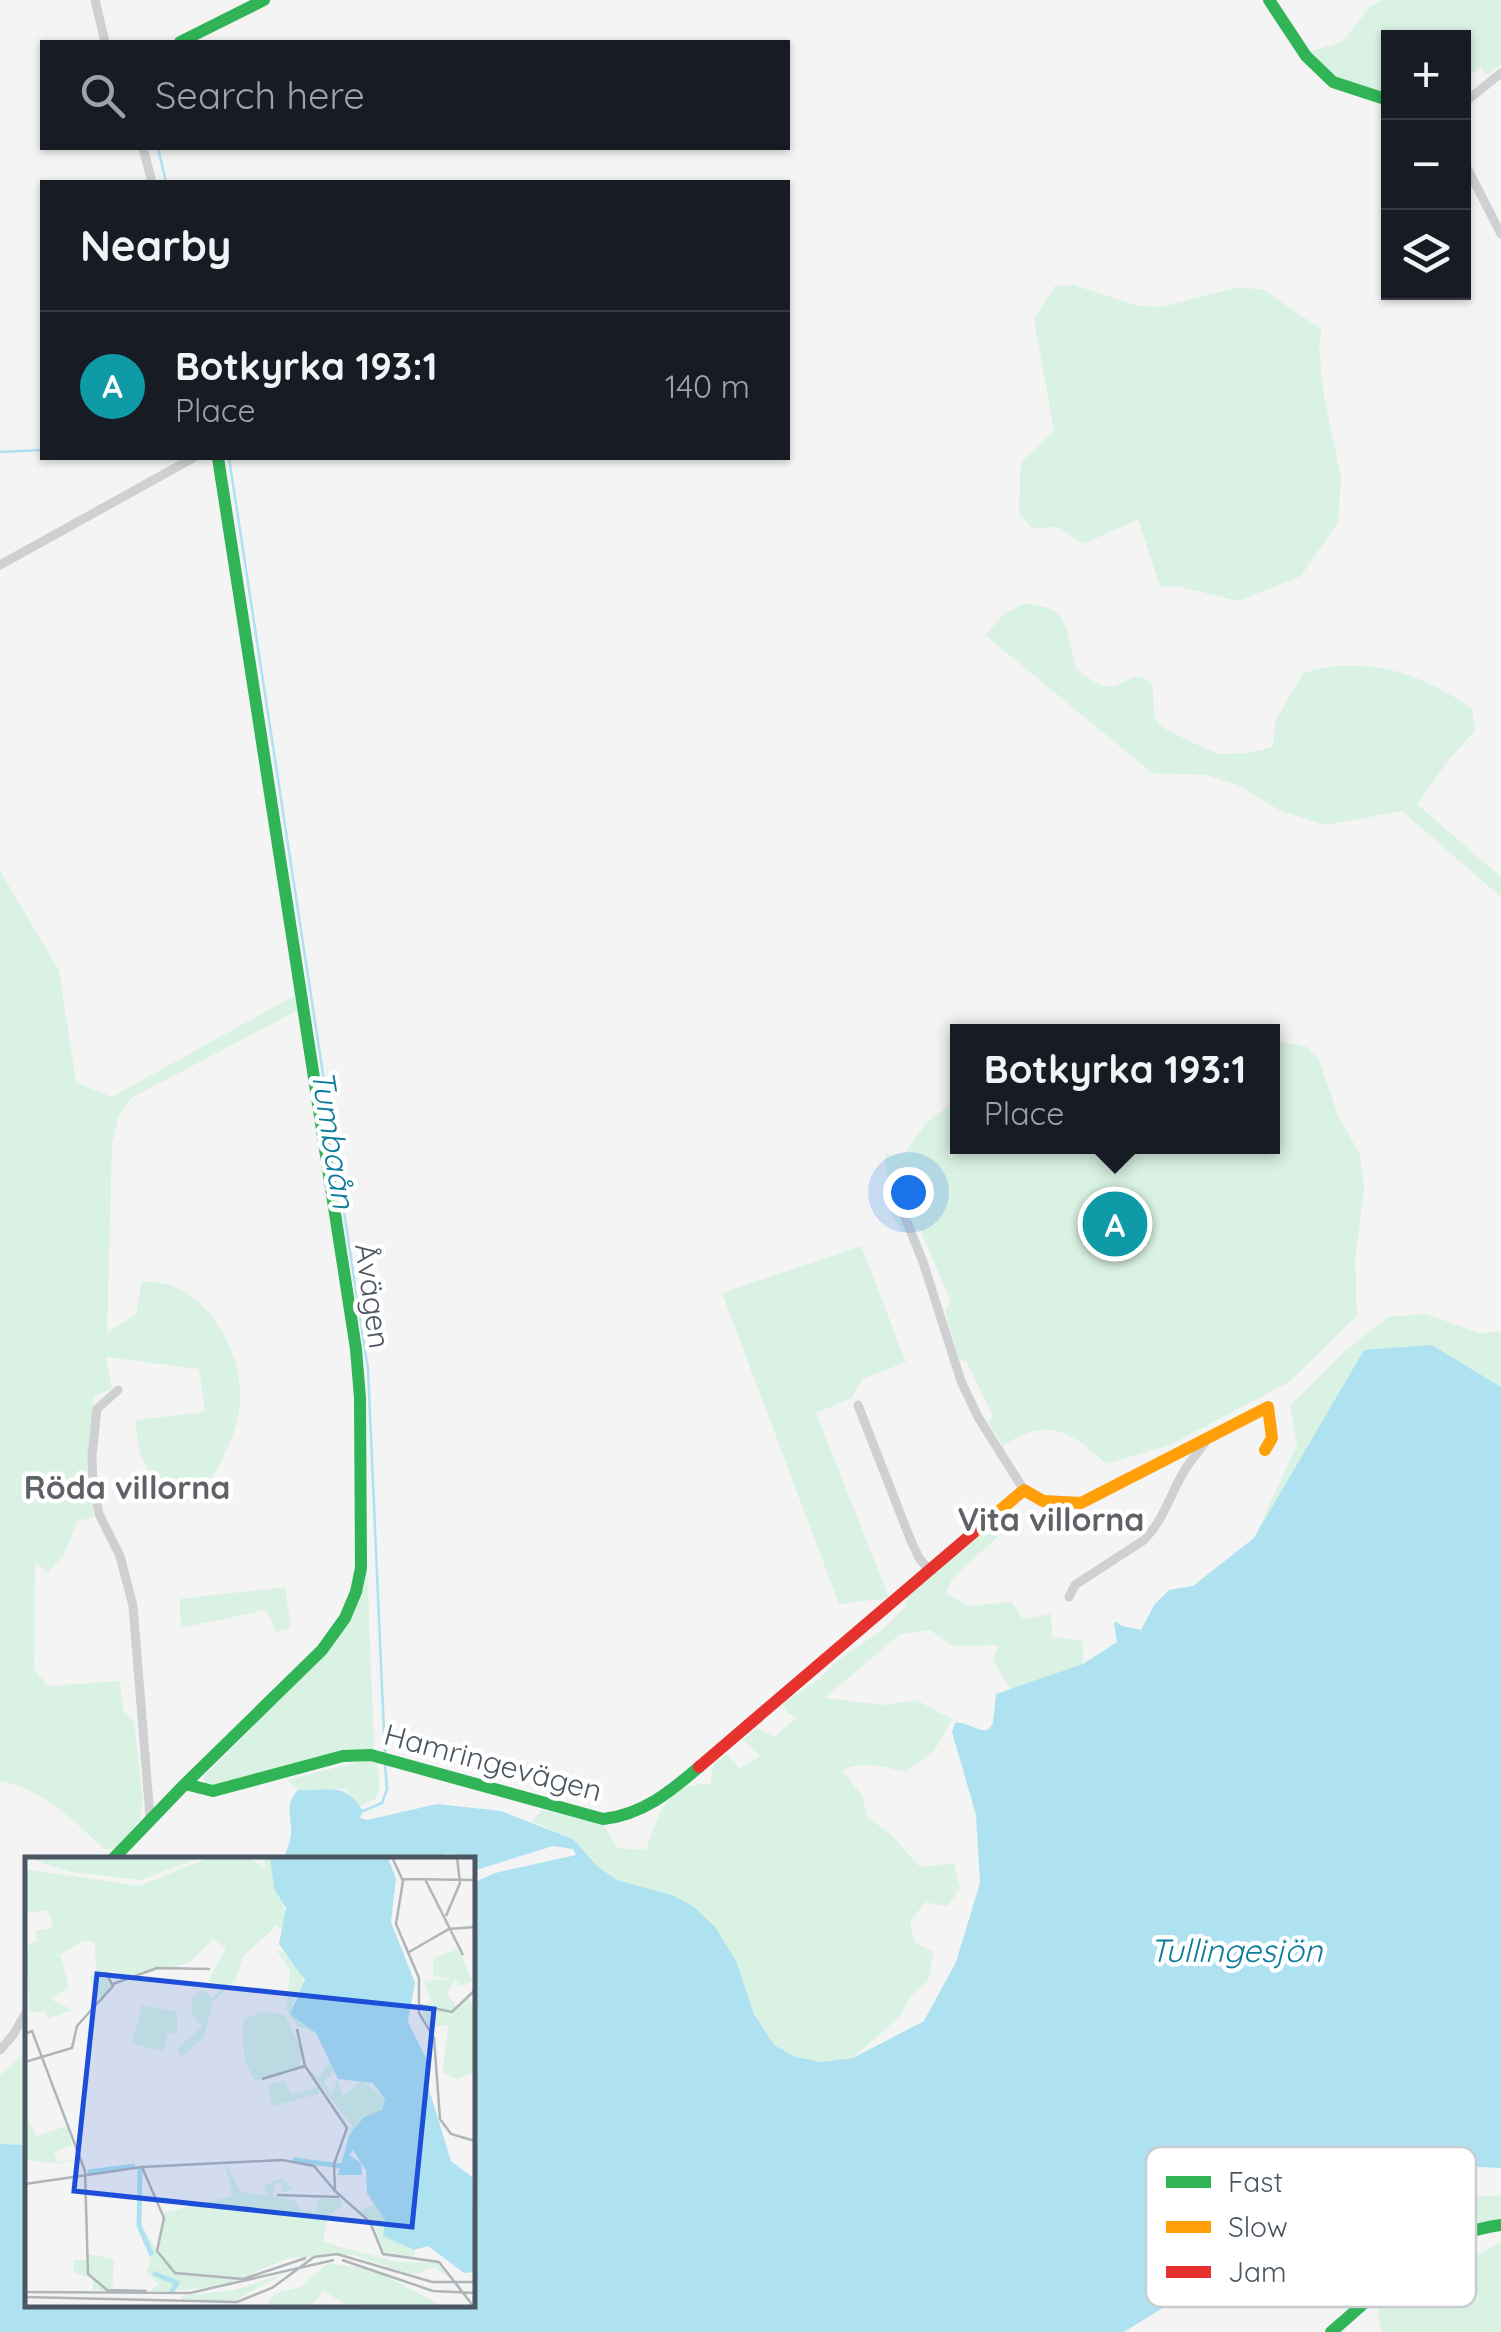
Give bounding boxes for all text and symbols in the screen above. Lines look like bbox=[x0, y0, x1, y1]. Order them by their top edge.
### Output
map controls bbox=[1381, 30, 1471, 300]
button: + bbox=[1381, 30, 1471, 120]
search box bbox=[40, 40, 790, 150]
icon: search bbox=[75, 68, 130, 123]
text: Search here bbox=[155, 71, 365, 119]
button: − bbox=[1381, 120, 1471, 210]
button: layers bbox=[1381, 210, 1471, 300]
text: Nearby bbox=[80, 219, 231, 272]
text: Botkyrka 193:1 bbox=[175, 342, 437, 390]
text: A bbox=[102, 366, 123, 406]
text: 140 m bbox=[665, 366, 750, 406]
text: Place bbox=[175, 390, 255, 430]
popup bbox=[950, 1024, 1280, 1154]
text: Botkyrka 193:1 bbox=[984, 1045, 1246, 1093]
water label: Tumbaån bbox=[303, 1067, 365, 1213]
text: Place bbox=[984, 1093, 1064, 1133]
your location bbox=[883, 1167, 934, 1218]
pin: A bbox=[1082, 1186, 1148, 1262]
street label: Åvägen bbox=[347, 1241, 399, 1351]
district label: Röda villorna bbox=[24, 1467, 230, 1507]
district label: Vita villorna bbox=[958, 1499, 1144, 1539]
street label: Hamringevägen bbox=[380, 1715, 606, 1809]
inset map bbox=[25, 1857, 475, 2307]
water label: Tullingesjön bbox=[1150, 1930, 1324, 1970]
legend bbox=[1146, 2147, 1476, 2307]
text: Fast bbox=[1228, 2164, 1283, 2199]
text: Slow bbox=[1228, 2209, 1288, 2244]
text: Jam bbox=[1228, 2254, 1287, 2289]

